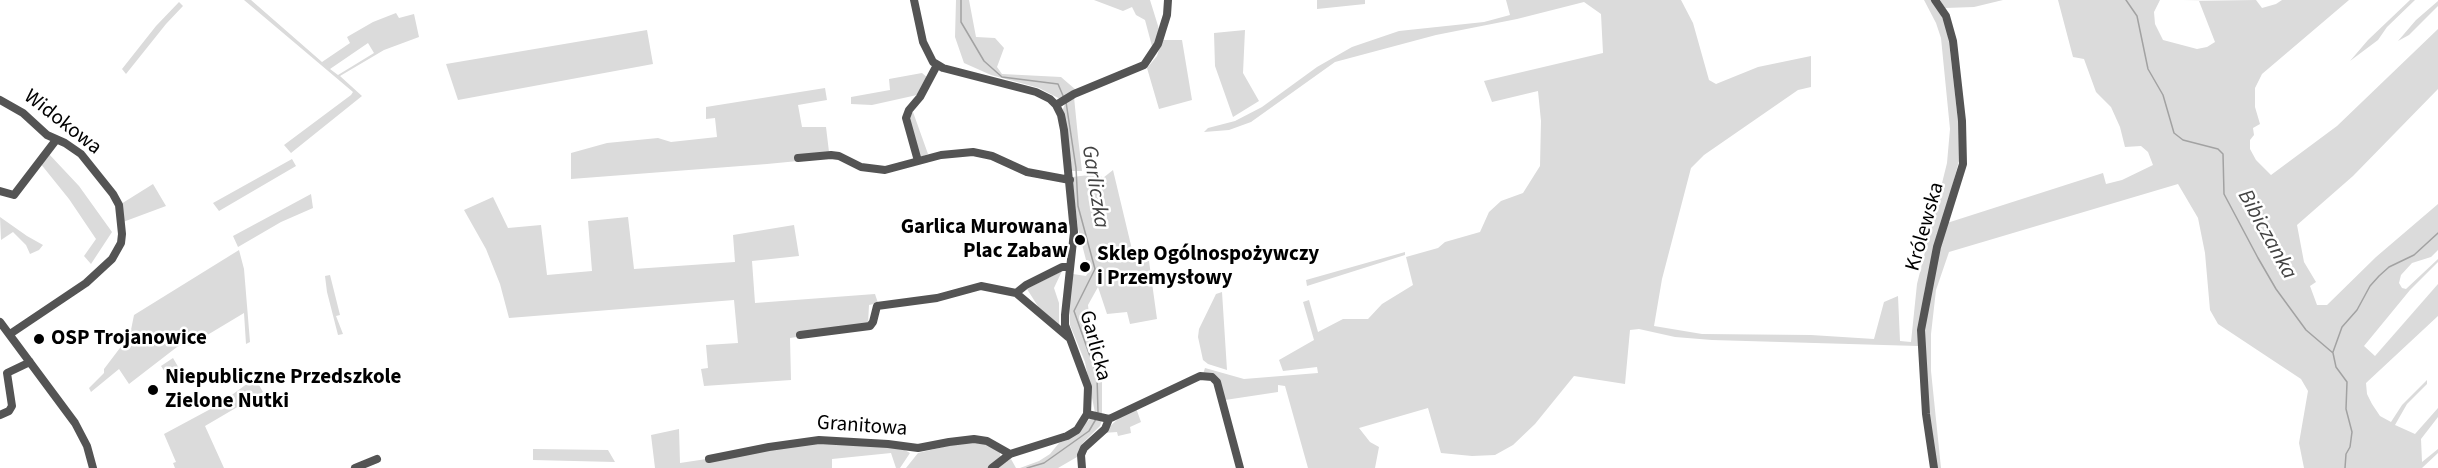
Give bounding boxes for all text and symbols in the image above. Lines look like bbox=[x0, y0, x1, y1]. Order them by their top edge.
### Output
street label: Widokowa bbox=[18, 85, 106, 161]
water label: Garliczka bbox=[1074, 144, 1114, 230]
street label: Królewska bbox=[1901, 180, 1951, 274]
water label: Bibiczanka bbox=[2231, 186, 2301, 284]
place label: Garlica Murowana Plac Zabaw bbox=[901, 215, 1068, 265]
marker: Garlica Murowana Plac Zabaw bbox=[1073, 233, 1087, 247]
place label: Sklep Ogólnospożywczy i Przemysłowy bbox=[1097, 242, 1319, 292]
marker: Sklep Ogólnospożywczy i Przemysłowy bbox=[1078, 260, 1092, 274]
street label: Garlicka bbox=[1073, 308, 1115, 384]
place label: OSP Trojanowice bbox=[51, 326, 207, 352]
marker: OSP Trojanowice bbox=[32, 332, 46, 346]
place label: Niepubliczne Przedszkole Zielone Nutki bbox=[165, 365, 401, 415]
marker: Niepubliczne Przedszkole Zielone Nutki bbox=[146, 383, 160, 397]
street label: Granitowa bbox=[816, 411, 908, 443]

